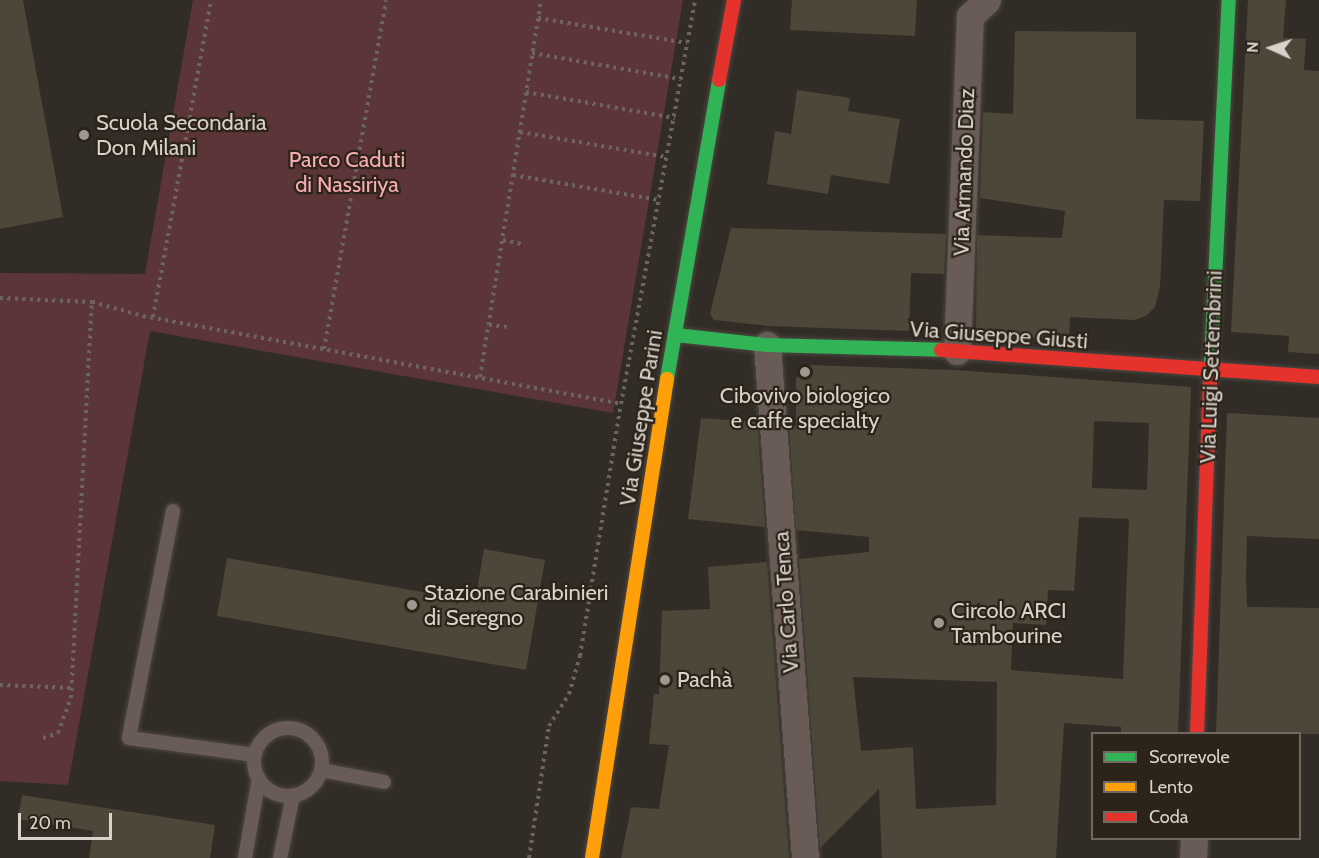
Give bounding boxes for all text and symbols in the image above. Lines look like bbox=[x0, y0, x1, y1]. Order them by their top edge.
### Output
north arrow bbox=[1241, 18, 1301, 78]
text: N bbox=[1243, 41, 1262, 53]
street label: Via Armando Diaz bbox=[948, 88, 980, 256]
place label: Scuola Secondaria Don Milani bbox=[96, 109, 266, 160]
marker: Scuola Secondaria Don Milani bbox=[77, 128, 91, 142]
park label: Parco Caduti di Nassiriya bbox=[289, 146, 405, 198]
street label: Via Luigi Settembrini bbox=[1194, 270, 1228, 464]
street label: Via Giuseppe Giusti bbox=[909, 316, 1089, 354]
street label: Via Giuseppe Parini bbox=[614, 328, 668, 508]
marker: Cibovivo biologico e caffe specialty bbox=[798, 365, 812, 379]
place label: Cibovivo biologico e caffe specialty bbox=[720, 382, 890, 434]
street label: Via Carlo Tenca bbox=[768, 530, 804, 674]
place label: Stazione Carabinieri di Seregno bbox=[424, 579, 608, 630]
place label: Circolo ARCI Tambourine bbox=[951, 597, 1067, 648]
marker: Stazione Carabinieri di Seregno bbox=[405, 598, 419, 612]
marker: Circolo ARCI Tambourine bbox=[932, 616, 946, 630]
place label: Pachà bbox=[677, 667, 732, 693]
marker: Pachà bbox=[658, 673, 672, 687]
legend bbox=[1091, 732, 1301, 840]
text: Scorrevole bbox=[1149, 746, 1230, 768]
text: Lento bbox=[1149, 776, 1193, 798]
scale bar bbox=[21, 801, 116, 839]
text: Coda bbox=[1149, 806, 1188, 828]
text: 20 m bbox=[29, 812, 71, 834]

